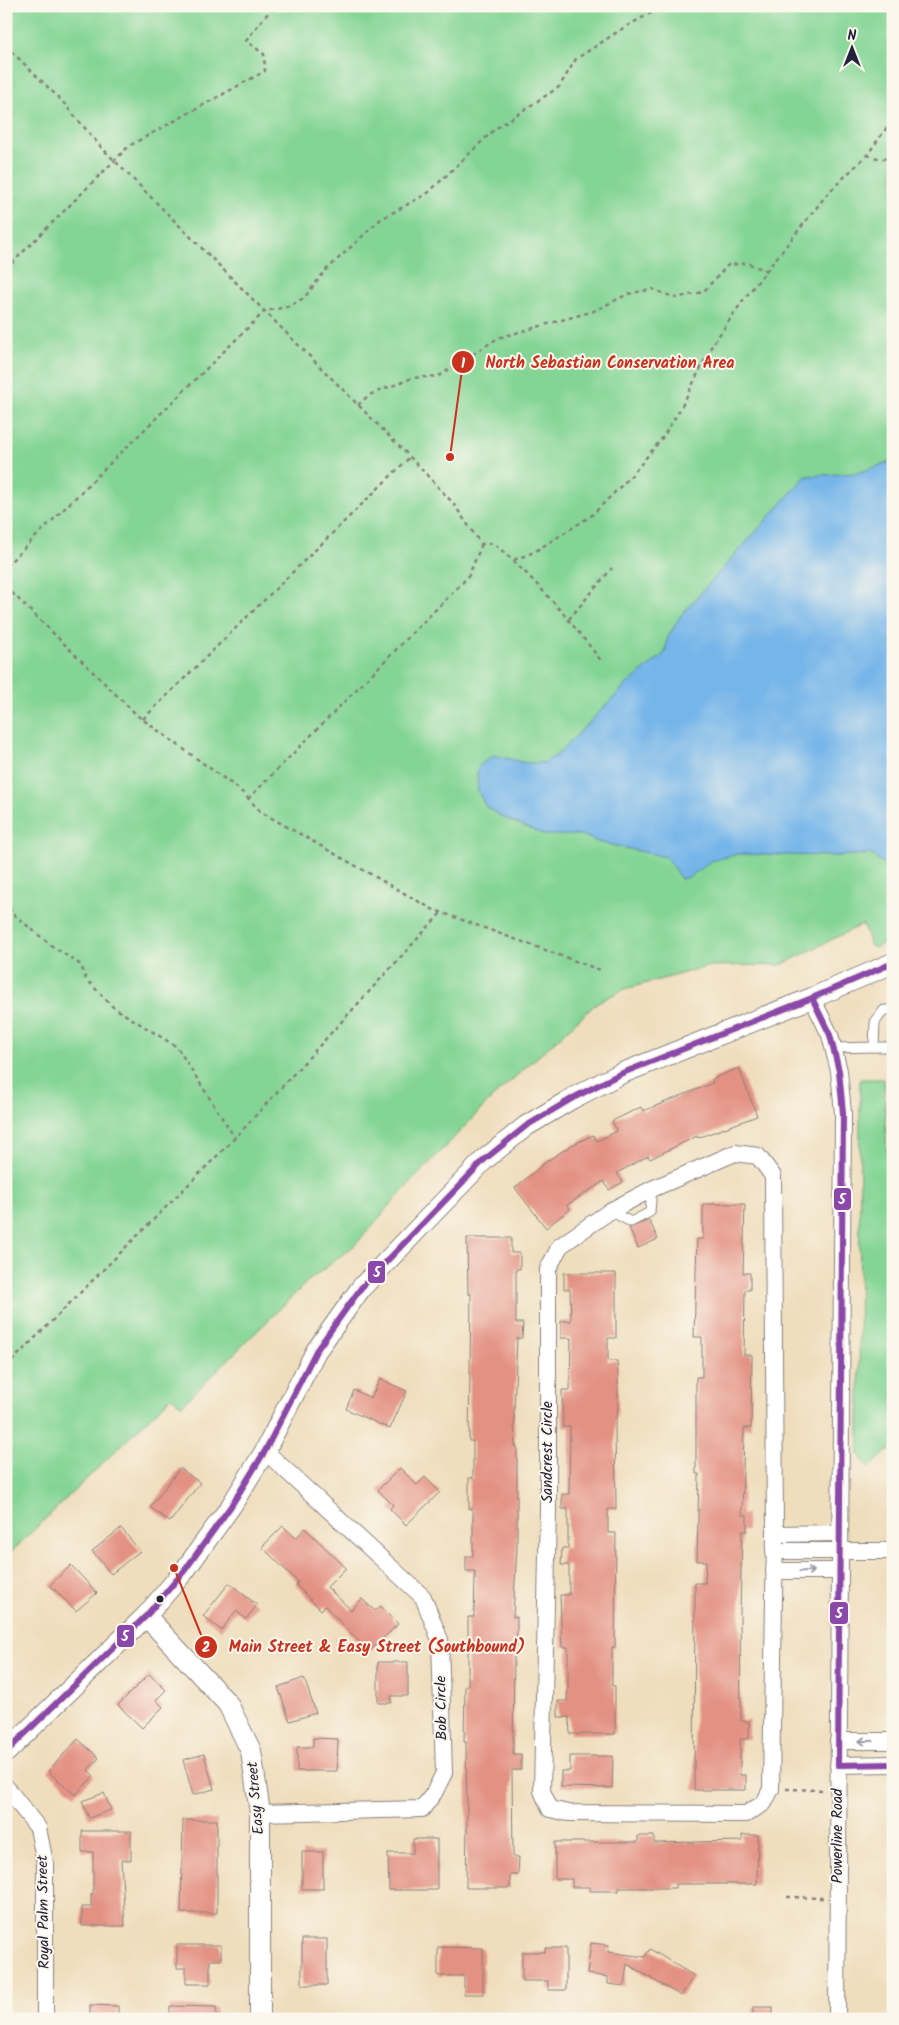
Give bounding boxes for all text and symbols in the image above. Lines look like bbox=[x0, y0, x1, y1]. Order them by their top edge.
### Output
north arrow bbox=[826, 22, 876, 72]
text: N bbox=[848, 25, 857, 47]
callout: North Sebastian Conservation Area bbox=[450, 347, 744, 378]
text: North Sebastian Conservation Area bbox=[485, 351, 735, 376]
text: 1 bbox=[461, 352, 466, 376]
line badge: 5 bbox=[833, 1187, 852, 1211]
text: 5 bbox=[837, 1189, 847, 1211]
line badge: 5 bbox=[367, 1260, 386, 1284]
text: 5 bbox=[372, 1262, 382, 1284]
street label: Sandcrest Circle bbox=[536, 1401, 560, 1503]
one-way arrow bbox=[798, 1566, 815, 1576]
unlabelled marker bbox=[155, 1594, 165, 1604]
line badge: 5 bbox=[829, 1601, 849, 1625]
text: 5 bbox=[834, 1603, 844, 1625]
line badge: 5 bbox=[116, 1624, 135, 1648]
text: 5 bbox=[120, 1626, 130, 1648]
callout: Main Street & Easy Street (Southbound) bbox=[193, 1631, 535, 1662]
text: Main Street & Easy Street (Southbound) bbox=[229, 1635, 525, 1660]
text: 2 bbox=[202, 1636, 211, 1660]
street label: Bob Circle bbox=[429, 1675, 455, 1741]
one-way arrow bbox=[858, 1736, 874, 1746]
street label: Easy Street bbox=[241, 1760, 271, 1836]
street label: Powerline Road bbox=[826, 1788, 850, 1883]
street label: Royal Palm Street bbox=[31, 1855, 57, 1969]

